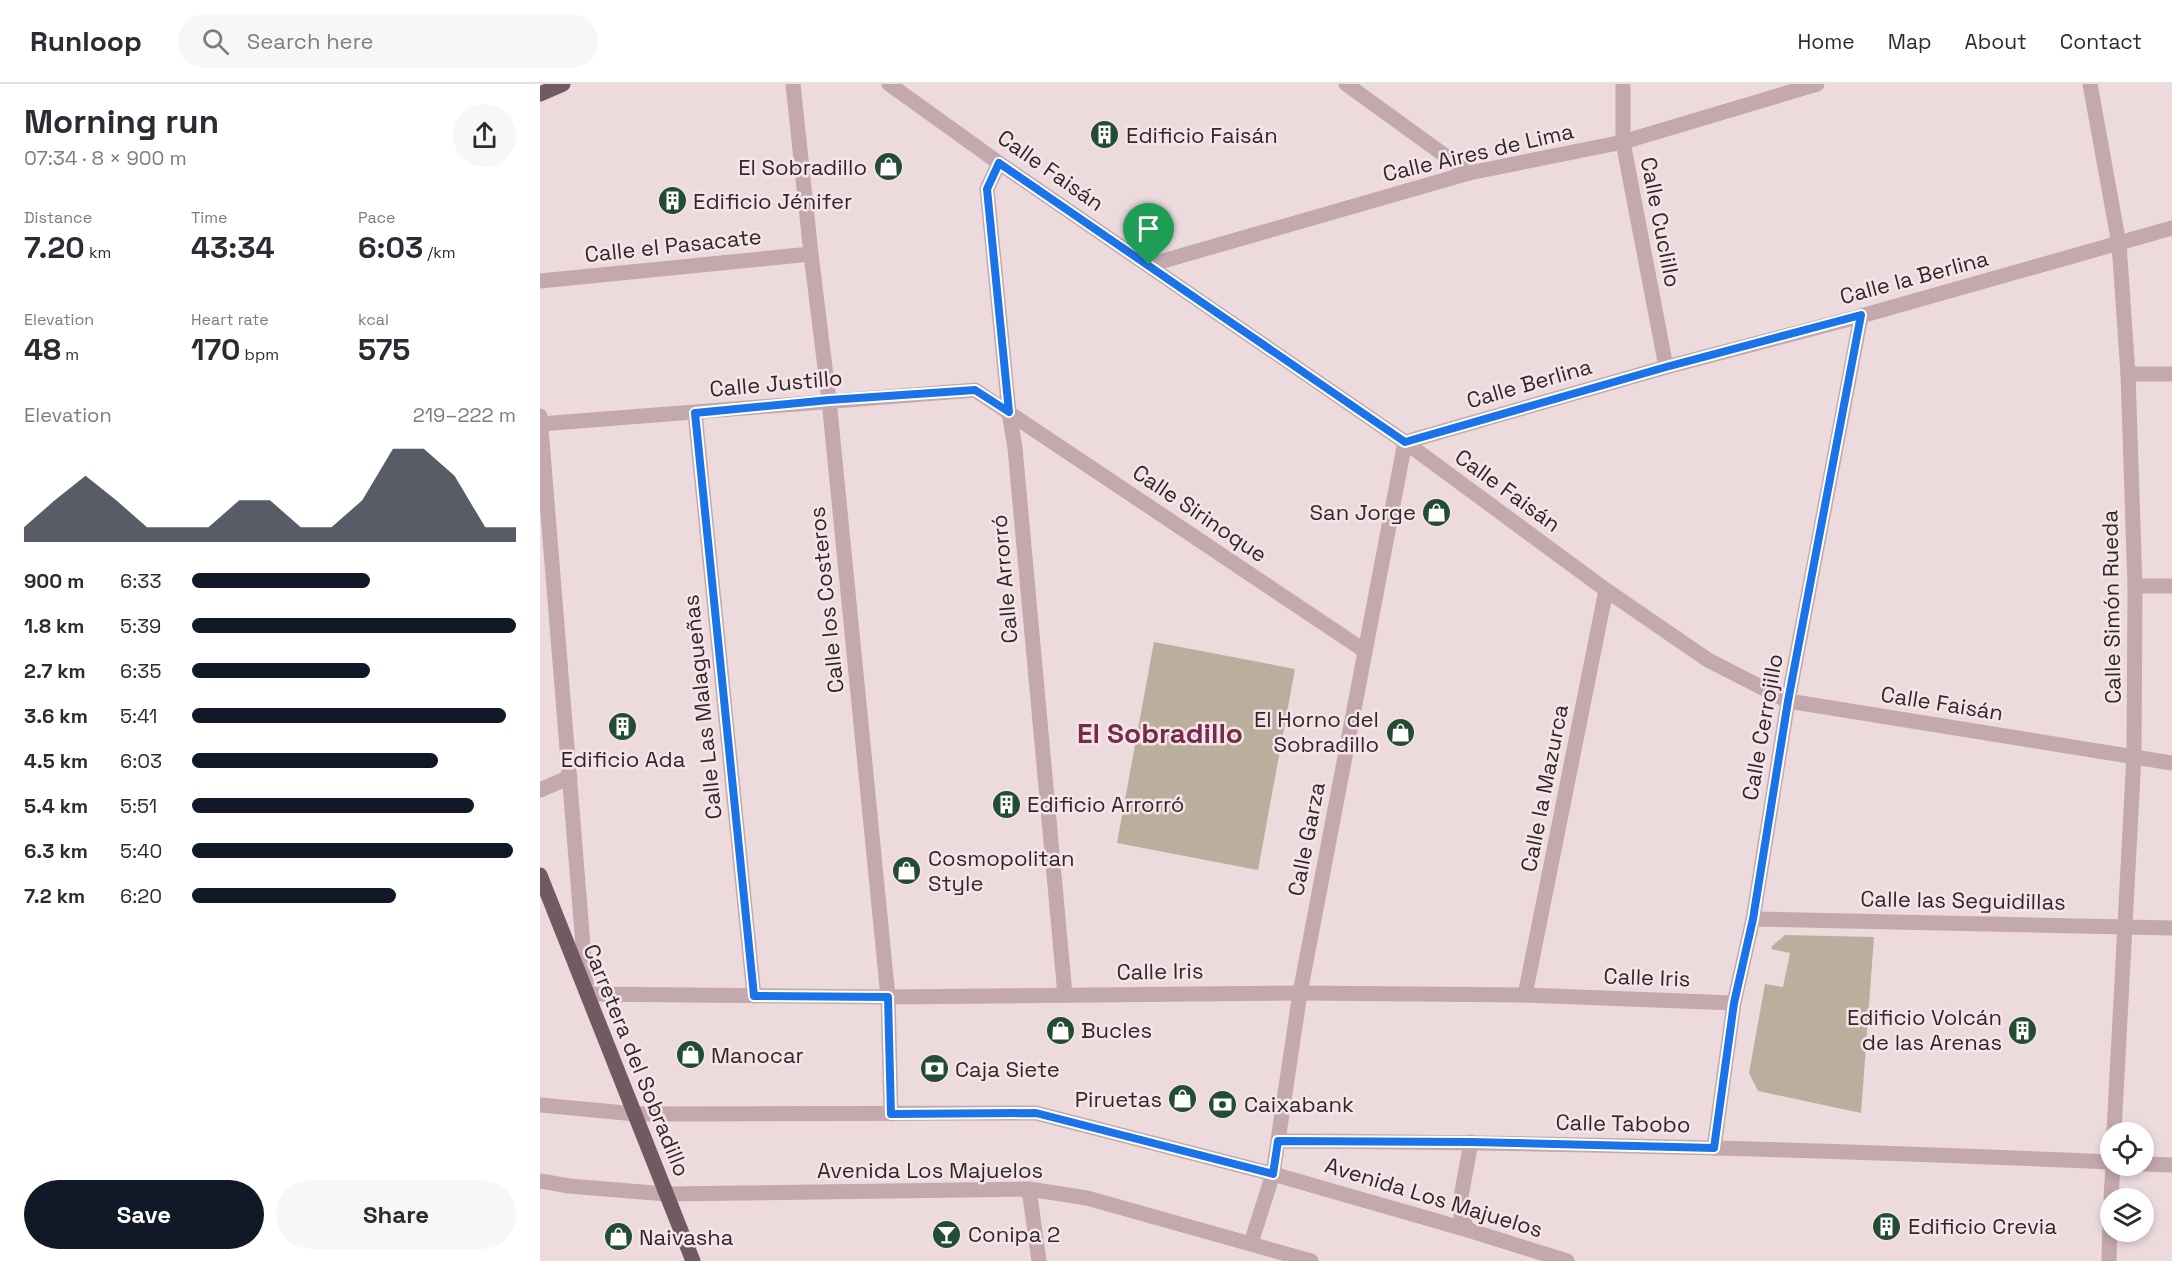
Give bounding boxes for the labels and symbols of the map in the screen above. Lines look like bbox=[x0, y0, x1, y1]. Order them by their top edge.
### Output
street label: Calle Aires de Lima bbox=[1380, 116, 1577, 188]
building icon: Edificio Faisán bbox=[1089, 119, 1121, 151]
place label: Edificio Faisán bbox=[1126, 121, 1278, 149]
street label: Calle Faisán bbox=[992, 123, 1110, 217]
shop icon: El Sobradillo bbox=[872, 151, 904, 183]
place label: El Sobradillo bbox=[738, 153, 867, 181]
street label: Calle Cuclillo bbox=[1635, 154, 1687, 290]
building icon: Edificio Jénifer bbox=[656, 185, 688, 217]
place label: Edificio Jénifer bbox=[693, 187, 852, 215]
pin bbox=[1123, 203, 1174, 265]
street label: Calle el Pasacate bbox=[583, 222, 763, 268]
street label: Calle la Berlina bbox=[1837, 244, 1992, 310]
street label: Calle Berlina bbox=[1463, 352, 1595, 414]
street label: Calle Justillo bbox=[708, 363, 844, 403]
street label: Calle Faisán bbox=[1450, 442, 1566, 538]
street label: Calle Sirinoque bbox=[1127, 458, 1273, 568]
shop icon: San Jorge bbox=[1421, 496, 1453, 528]
place label: San Jorge bbox=[1310, 498, 1416, 526]
street label: Calle los Costeros bbox=[802, 505, 850, 695]
street label: Calle Simón Rueda bbox=[2095, 509, 2127, 704]
street label: Calle Arrorró bbox=[984, 513, 1024, 645]
street label: Calle Las Malagueñas bbox=[676, 593, 728, 821]
street label: Calle Cerrojillo bbox=[1735, 652, 1789, 802]
street label: Calle Faisán bbox=[1879, 680, 2005, 726]
street label: Calle la Mazurca bbox=[1514, 701, 1574, 874]
place label: El Horno del Sobradillo bbox=[1254, 705, 1379, 758]
building icon: Edificio Ada bbox=[607, 711, 639, 743]
district label: El Sobradillo bbox=[1077, 715, 1243, 751]
shop icon: El Horno del Sobradillo bbox=[1384, 716, 1416, 748]
place label: Edificio Ada bbox=[561, 745, 686, 773]
street label: Calle Garza bbox=[1281, 779, 1331, 898]
building icon: Edificio Arrorró bbox=[990, 788, 1022, 820]
place label: Edificio Arrorró bbox=[1027, 790, 1184, 818]
place label: Cosmopolitan Style bbox=[928, 844, 1075, 897]
shop icon: Cosmopolitan Style bbox=[891, 855, 923, 887]
street label: Calle las Seguidillas bbox=[1860, 884, 2066, 916]
street label: Carretera del Sobradillo bbox=[578, 940, 696, 1180]
street label: Calle Iris bbox=[1116, 956, 1204, 986]
street label: Calle Iris bbox=[1603, 961, 1691, 993]
place label: Edificio Volcán de las Arenas bbox=[1847, 1003, 2002, 1056]
shop icon: Bucles bbox=[1044, 1014, 1076, 1046]
building icon: Edificio Volcán de las Arenas bbox=[2007, 1014, 2039, 1046]
place label: Bucles bbox=[1081, 1016, 1152, 1044]
shop icon: Manocar bbox=[674, 1039, 706, 1071]
place label: Manocar bbox=[711, 1041, 804, 1069]
bank icon: Caja Siete bbox=[918, 1053, 950, 1085]
place label: Caja Siete bbox=[955, 1055, 1060, 1083]
shop icon: Piruetas bbox=[1167, 1083, 1199, 1115]
place label: Piruetas bbox=[1075, 1085, 1162, 1113]
bank icon: Caixabank bbox=[1207, 1088, 1239, 1120]
place label: Caixabank bbox=[1244, 1090, 1354, 1118]
street label: Calle Tabobo bbox=[1555, 1108, 1691, 1138]
street label: Avenida Los Majuelos bbox=[1322, 1151, 1546, 1243]
street label: Avenida Los Majuelos bbox=[817, 1156, 1043, 1184]
building icon: Edificio Crevia bbox=[1871, 1210, 1903, 1242]
place label: Edificio Crevia bbox=[1908, 1212, 2057, 1240]
bar icon: Conipa 2 bbox=[931, 1218, 963, 1250]
place label: Conipa 2 bbox=[968, 1220, 1060, 1248]
shop icon: Naivasha bbox=[602, 1221, 634, 1253]
place label: Naivasha bbox=[639, 1223, 734, 1251]

